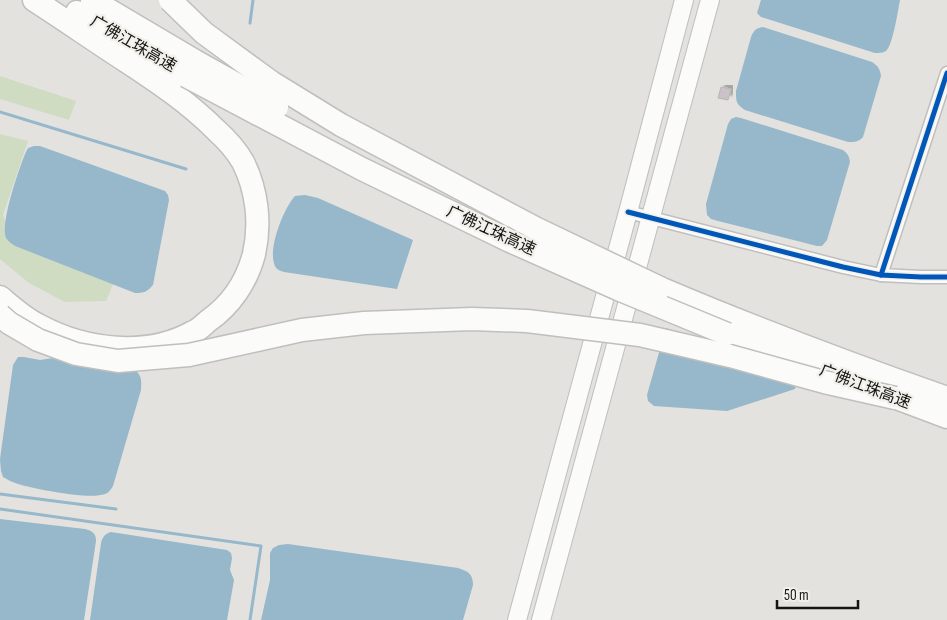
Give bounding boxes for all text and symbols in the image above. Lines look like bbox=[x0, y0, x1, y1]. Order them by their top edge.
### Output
street label: 广佛江珠高速 bbox=[87, 12, 179, 76]
street label: 广佛江珠高速 bbox=[443, 202, 539, 260]
street label: 广佛江珠高速 bbox=[817, 361, 913, 413]
scale bar bbox=[777, 578, 858, 610]
text: 50 m bbox=[784, 586, 809, 605]

